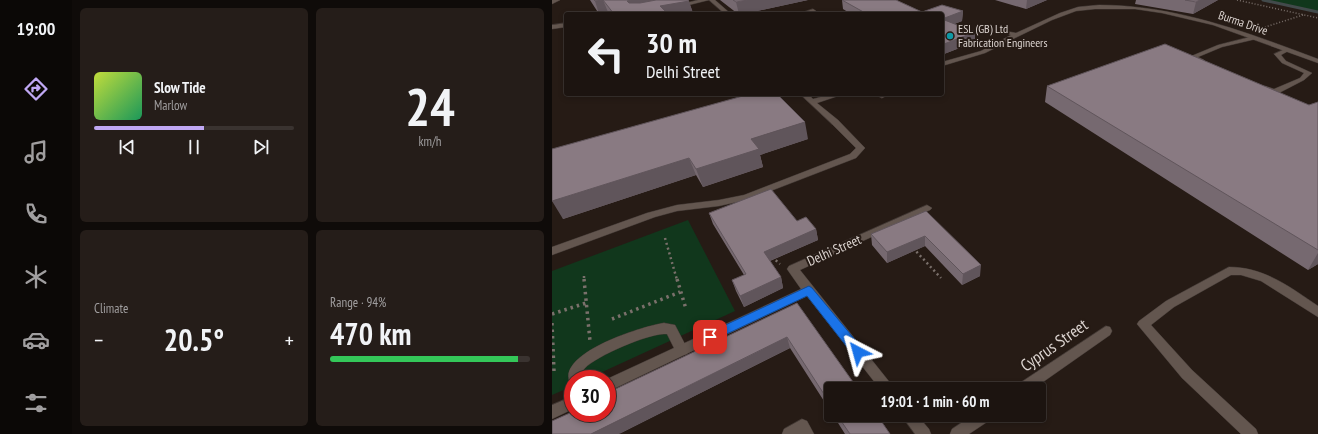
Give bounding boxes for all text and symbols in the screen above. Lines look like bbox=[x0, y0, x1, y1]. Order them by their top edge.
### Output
street label: Burma Drive bbox=[1217, 7, 1270, 38]
text: 19:00 bbox=[17, 17, 55, 40]
place label: ESL (GB) Ltd Fabrication Engineers bbox=[958, 21, 1047, 50]
text: 30 m bbox=[646, 24, 697, 61]
icon: left bbox=[580, 28, 632, 80]
marker: ESL (GB) Ltd Fabrication Engineers bbox=[945, 31, 955, 41]
text: Delhi Street bbox=[646, 60, 720, 83]
text: 24 bbox=[405, 73, 455, 140]
icon: directions bbox=[22, 75, 50, 103]
text: Slow Tide bbox=[154, 78, 206, 97]
text: Marlow bbox=[154, 97, 187, 114]
text: km/h bbox=[418, 133, 442, 150]
icon: previous bbox=[116, 136, 138, 158]
icon: pause bbox=[183, 136, 205, 158]
icon: next bbox=[250, 136, 272, 158]
icon: music bbox=[22, 138, 50, 166]
icon: phone bbox=[22, 200, 50, 228]
street label: Delhi Street bbox=[804, 230, 864, 270]
icon: climate bbox=[22, 263, 50, 291]
text: Range · 94% bbox=[330, 294, 386, 311]
text: Climate bbox=[94, 300, 128, 317]
text: 470 km bbox=[330, 314, 411, 353]
street label: Cyprus Street bbox=[1016, 314, 1092, 376]
text: 20.5° bbox=[164, 320, 224, 359]
pin bbox=[693, 320, 727, 354]
icon: car bbox=[22, 326, 50, 354]
text: − bbox=[94, 326, 103, 354]
text: + bbox=[285, 326, 294, 354]
icon: arrive bbox=[699, 326, 721, 348]
position arrow bbox=[837, 331, 879, 373]
speed limit sign: 30 bbox=[564, 370, 616, 422]
icon: filters bbox=[22, 389, 50, 417]
text: 19:01 · 1 min · 60 m bbox=[881, 392, 989, 411]

